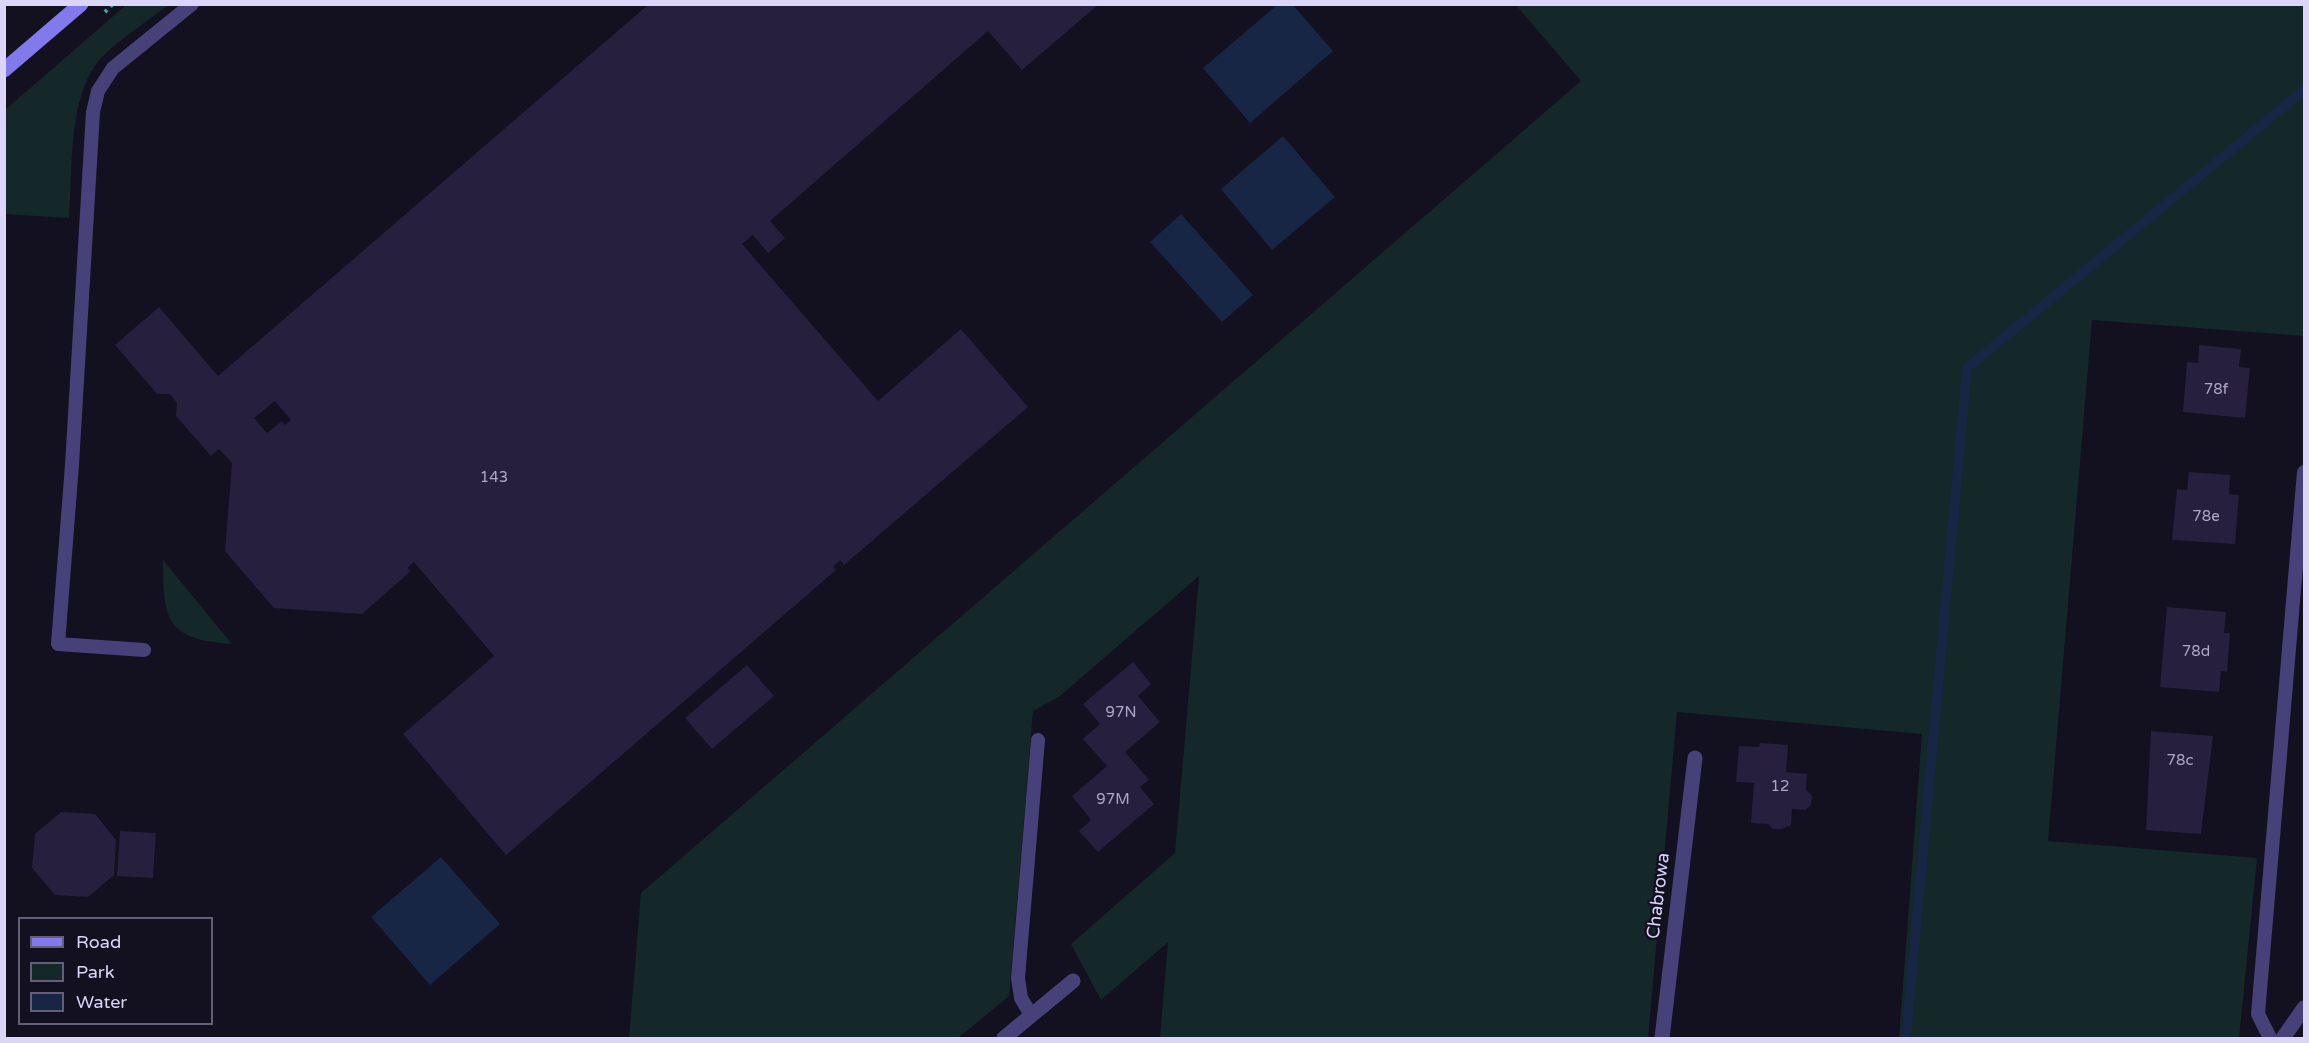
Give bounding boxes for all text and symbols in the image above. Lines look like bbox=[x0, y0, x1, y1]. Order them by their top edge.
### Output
house number: 78f bbox=[2204, 381, 2228, 399]
house number: 143 bbox=[480, 469, 508, 487]
house number: 78e bbox=[2192, 508, 2220, 526]
house number: 78d bbox=[2182, 643, 2210, 661]
house number: 97N bbox=[1106, 704, 1136, 722]
house number: 78c bbox=[2167, 752, 2193, 770]
house number: 12 bbox=[1771, 778, 1789, 796]
house number: 97M bbox=[1096, 791, 1130, 809]
street label: Chabrowa bbox=[1643, 852, 1675, 940]
legend bbox=[18, 917, 213, 1025]
text: Road bbox=[76, 931, 121, 953]
text: Park bbox=[76, 961, 114, 983]
text: Water bbox=[76, 991, 127, 1013]

